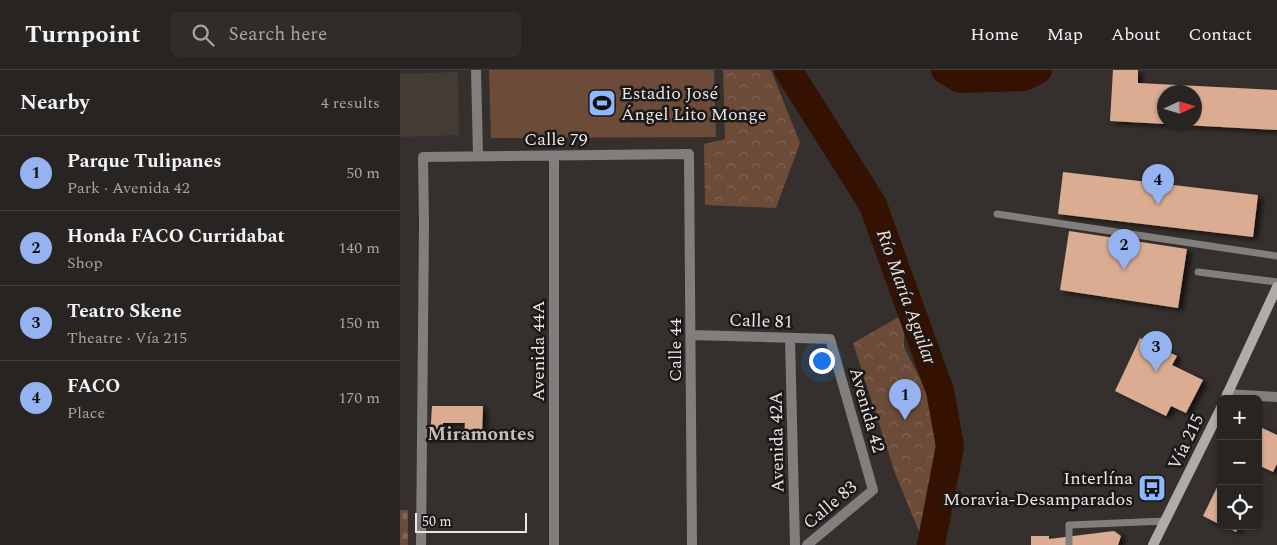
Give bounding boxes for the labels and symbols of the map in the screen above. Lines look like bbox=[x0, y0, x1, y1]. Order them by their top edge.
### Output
place label: Estadio José Ángel Lito Monge bbox=[621, 80, 766, 128]
north arrow bbox=[1157, 85, 1202, 130]
sports icon: Estadio José Ángel Lito Monge bbox=[587, 88, 617, 118]
street label: Calle 79 bbox=[524, 126, 588, 153]
pin: 4 bbox=[1142, 164, 1174, 205]
water label: Río María Aguilar bbox=[868, 225, 944, 369]
pin: 2 bbox=[1108, 229, 1140, 270]
street label: Avenida 44A bbox=[525, 300, 552, 402]
street label: Calle 81 bbox=[729, 306, 793, 336]
street label: Calle 44 bbox=[662, 318, 689, 382]
pin: 3 bbox=[1140, 331, 1172, 372]
your location bbox=[809, 348, 835, 374]
street label: Avenida 42 bbox=[842, 364, 892, 456]
pin: 1 bbox=[889, 379, 921, 420]
street label: Avenida 42A bbox=[763, 391, 791, 493]
street label: Vía 215 bbox=[1161, 409, 1211, 475]
district label: Miramontes bbox=[427, 420, 535, 449]
place label: Interlína Moravia-Desamparados bbox=[943, 465, 1133, 513]
bus stop icon: Interlína Moravia-Desamparados bbox=[1137, 473, 1167, 503]
street label: Calle 83 bbox=[797, 474, 863, 536]
scale bar bbox=[415, 510, 528, 533]

